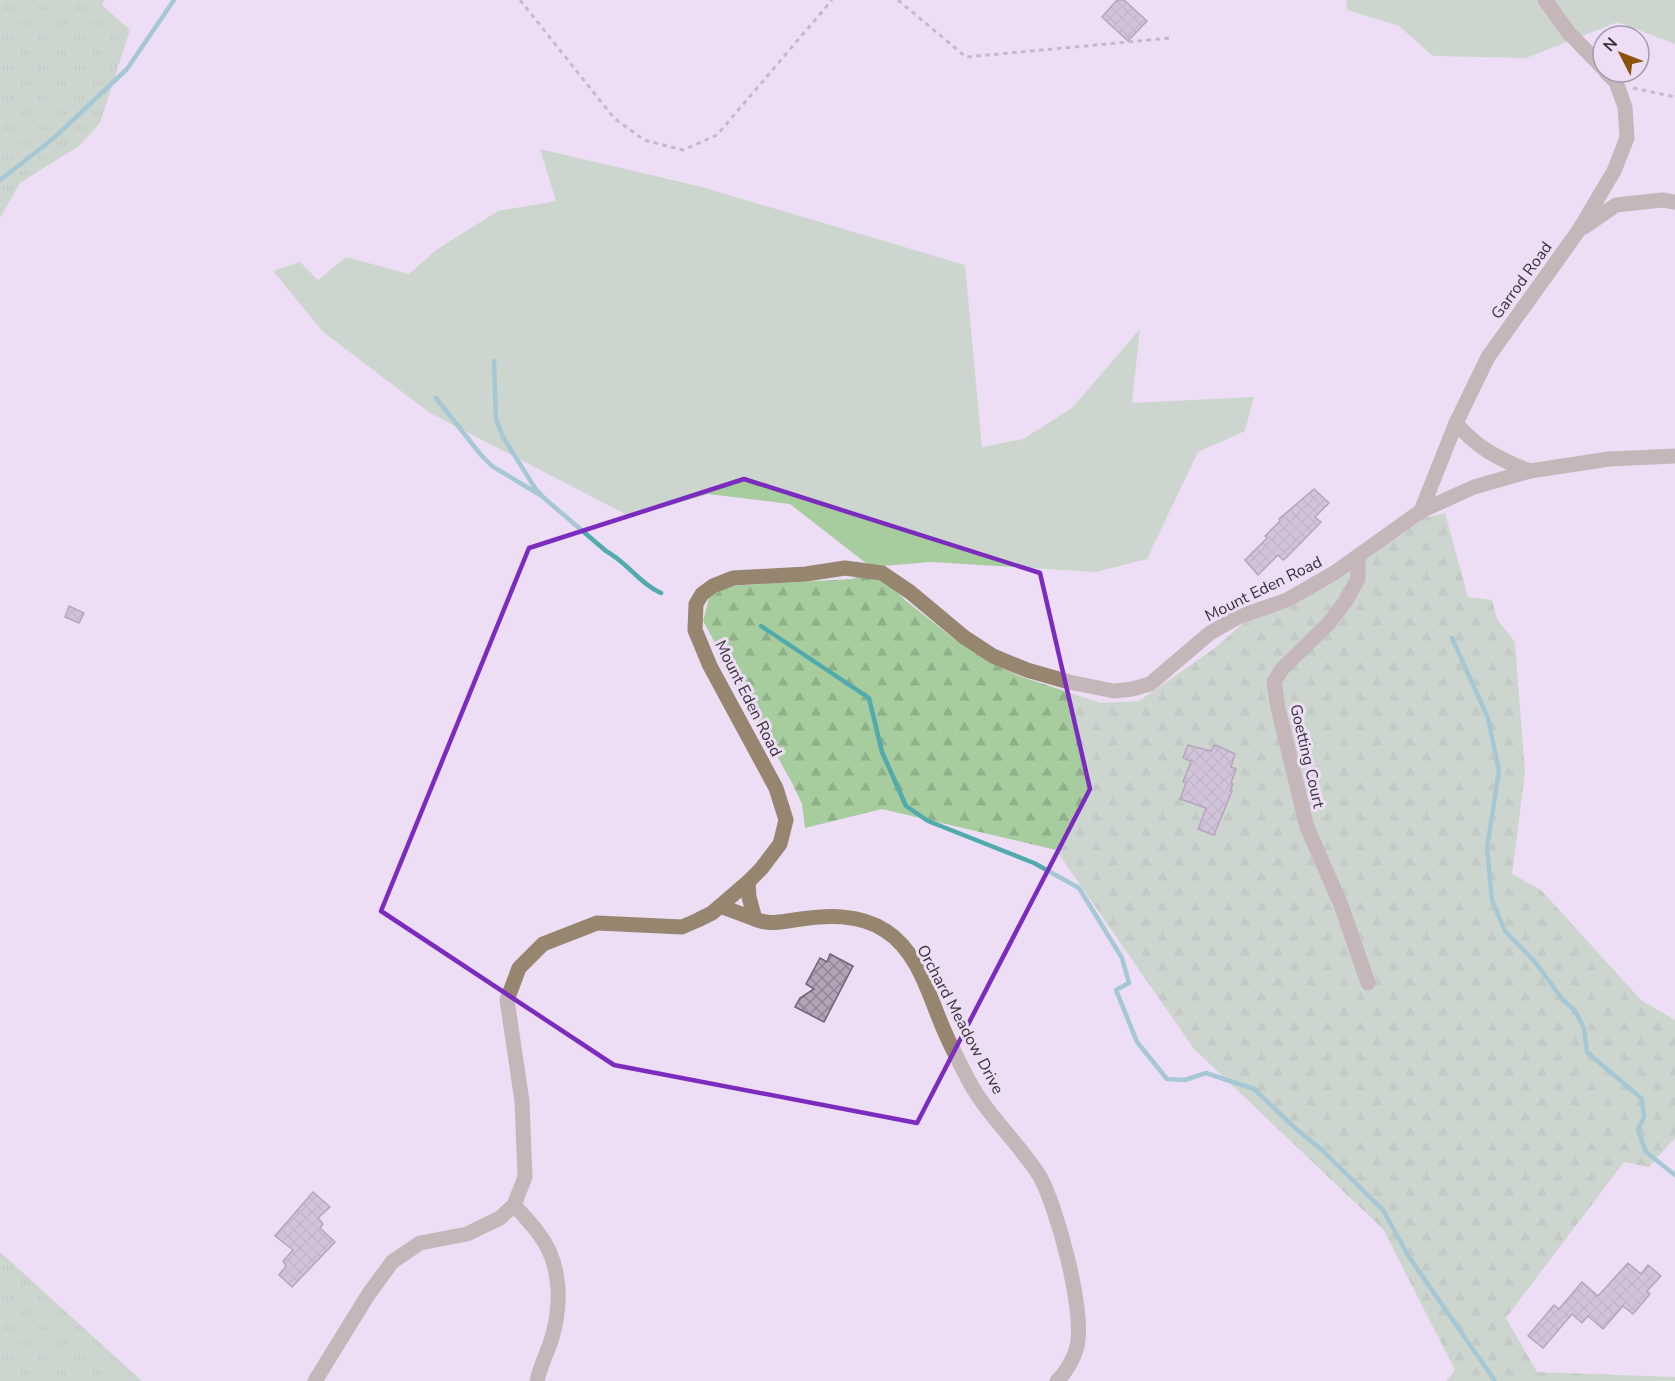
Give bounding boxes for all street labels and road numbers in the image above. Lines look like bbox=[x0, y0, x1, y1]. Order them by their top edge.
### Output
street label: Garrod Road bbox=[1486, 237, 1557, 324]
street label: Mount Eden Road bbox=[1201, 551, 1326, 627]
street label: Mount Eden Road bbox=[709, 636, 787, 760]
street label: Goetting Court bbox=[1284, 702, 1330, 811]
street label: Orchard Meadow Drive bbox=[911, 941, 1009, 1098]

